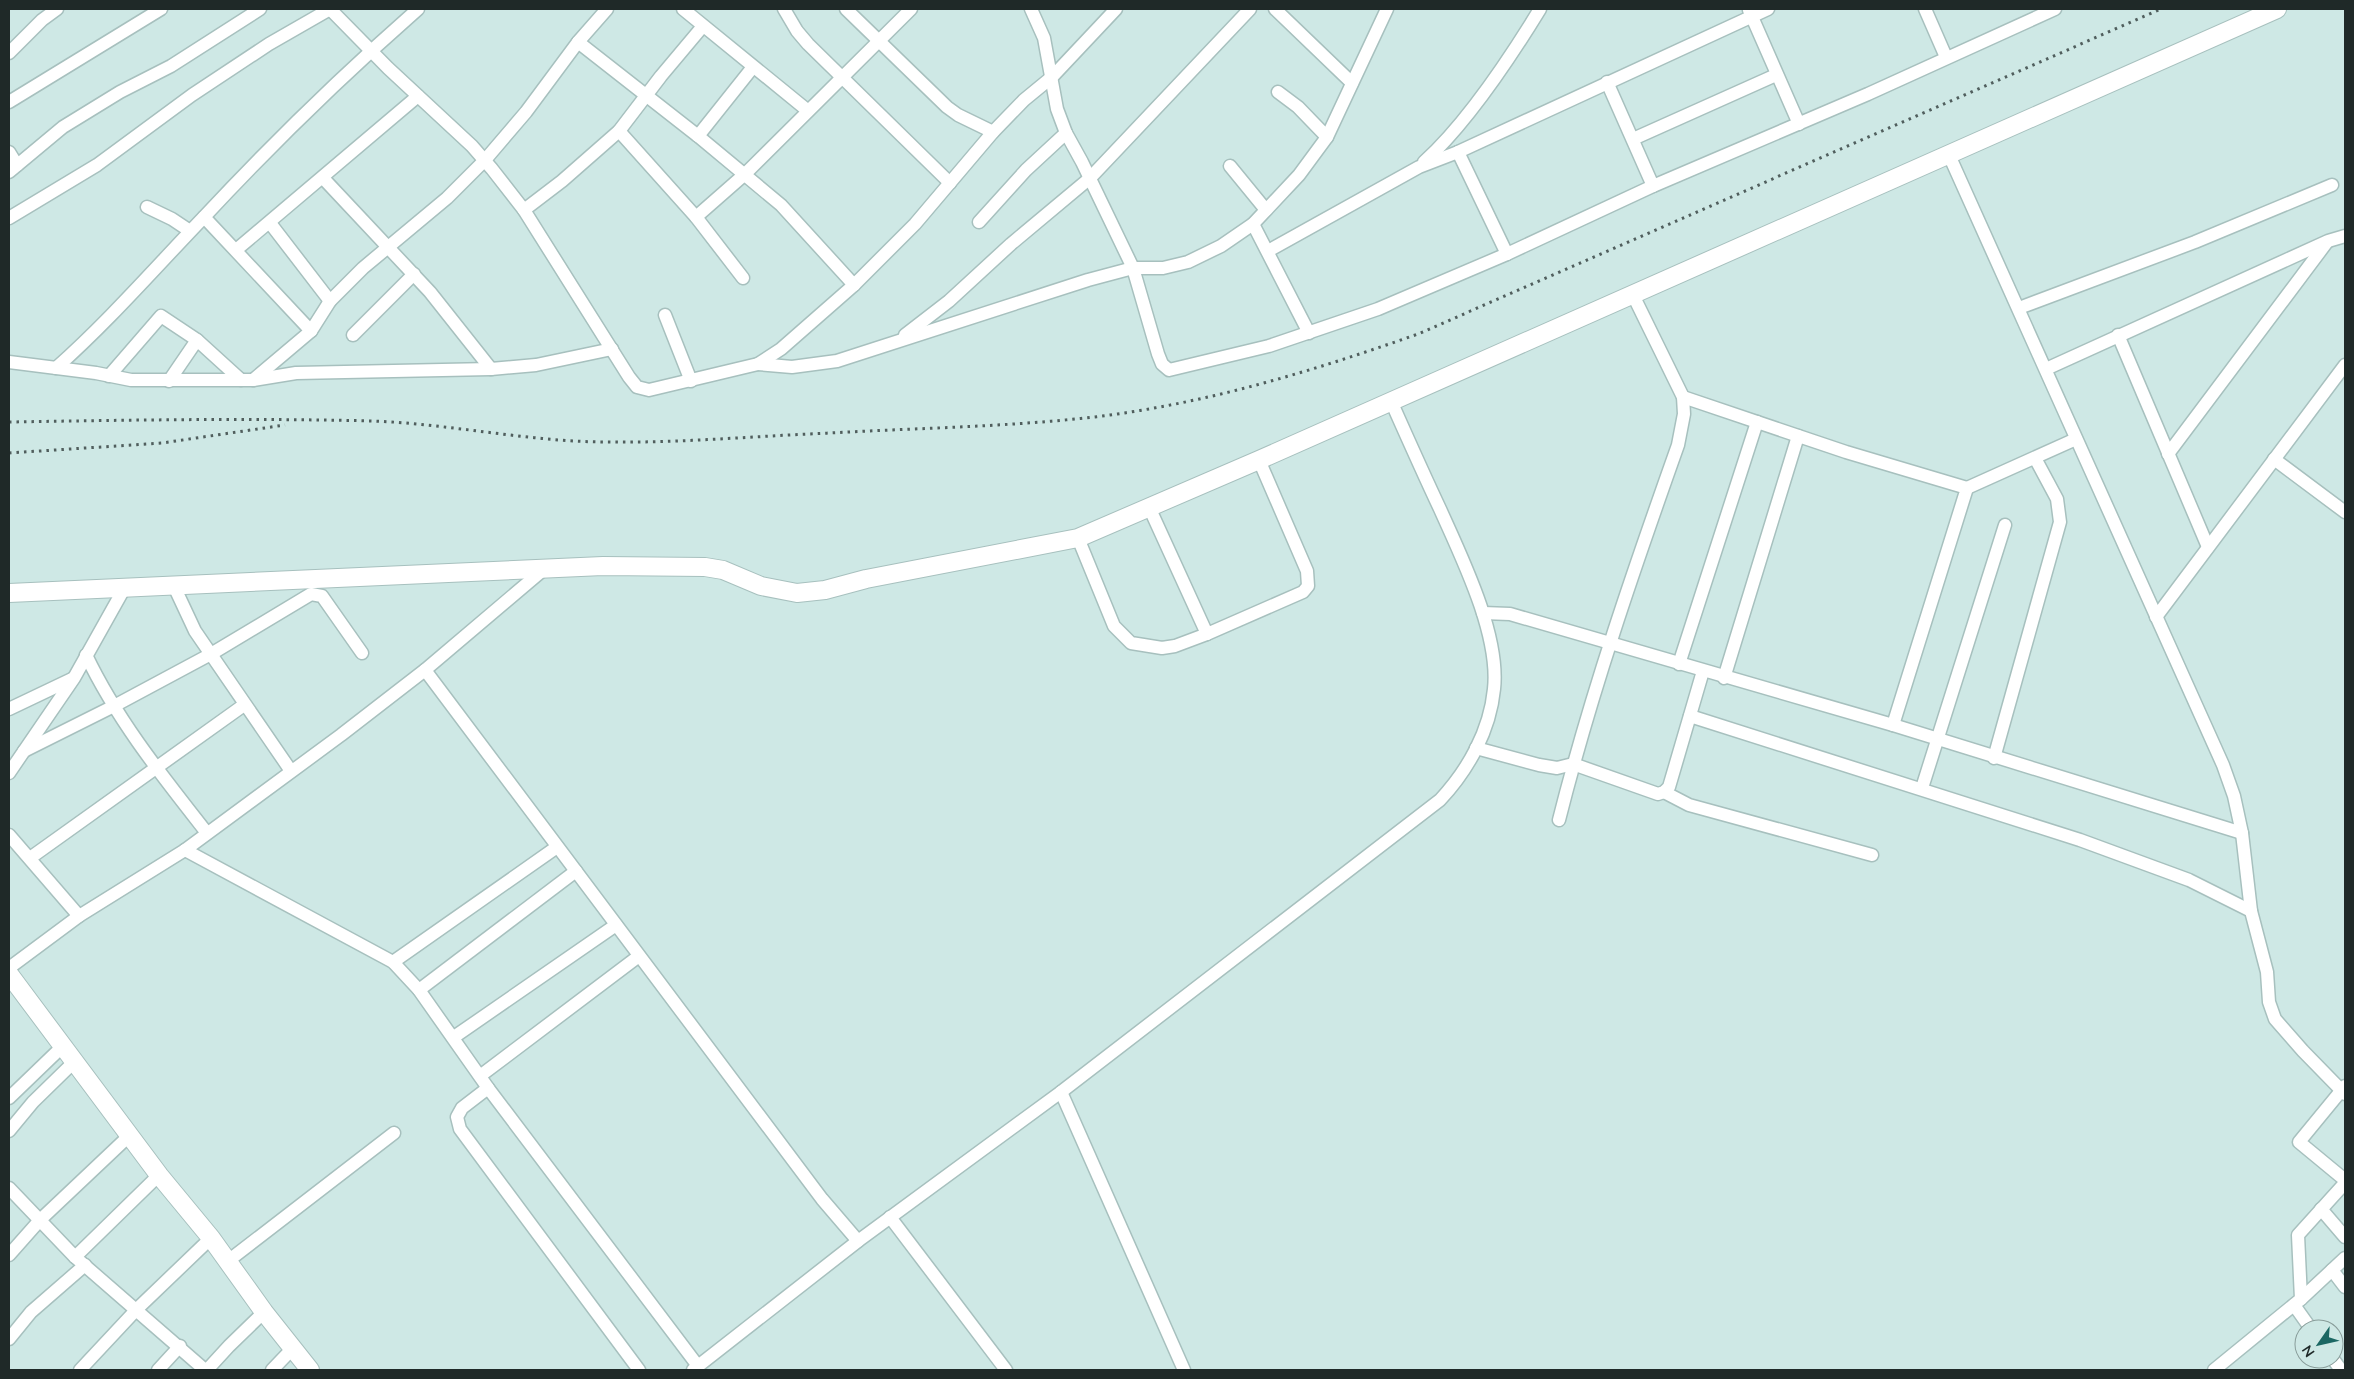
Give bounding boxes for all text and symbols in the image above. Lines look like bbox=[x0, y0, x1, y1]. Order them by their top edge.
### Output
north arrow bbox=[2294, 1319, 2344, 1369]
text: N bbox=[2298, 1341, 2319, 1361]

